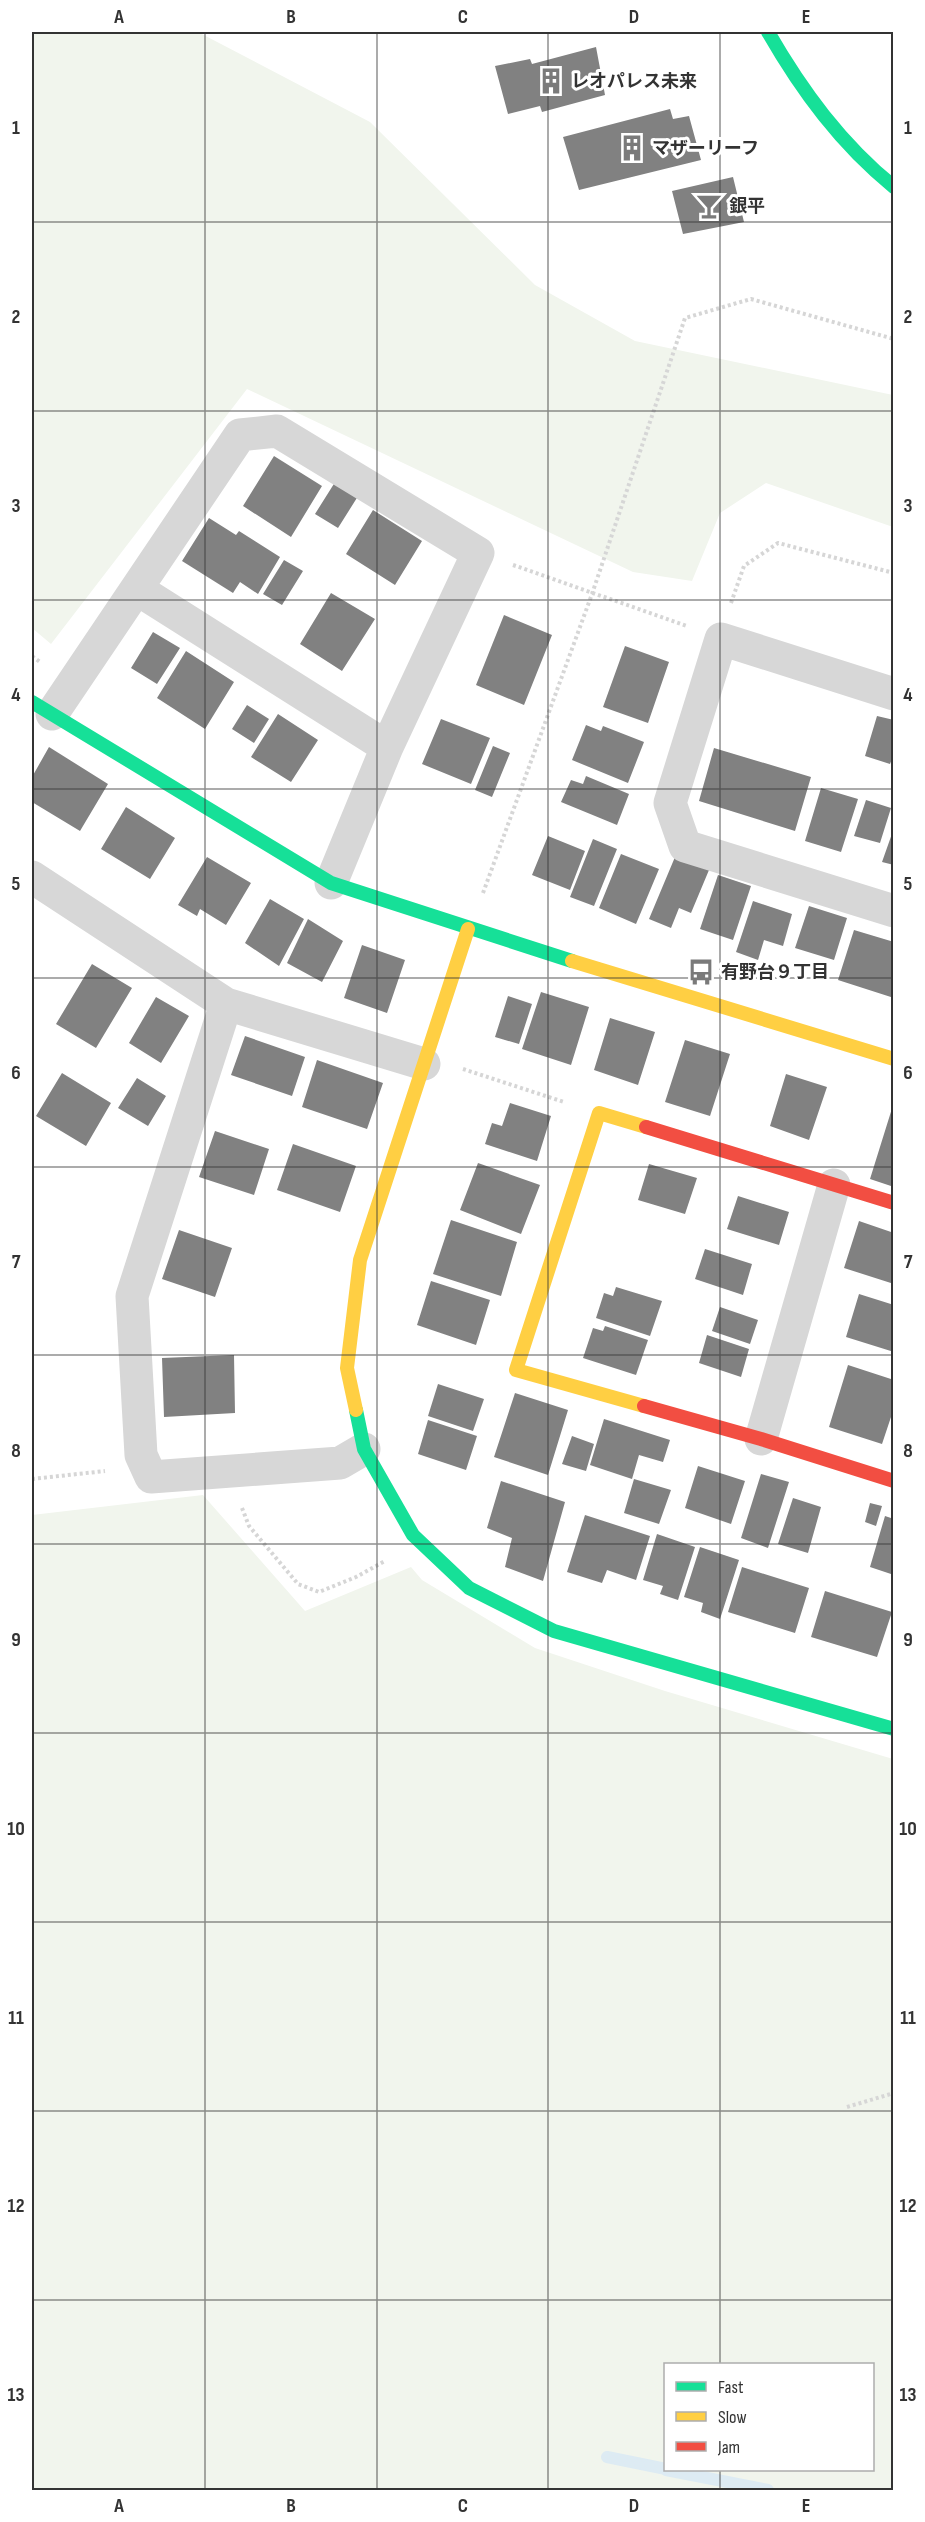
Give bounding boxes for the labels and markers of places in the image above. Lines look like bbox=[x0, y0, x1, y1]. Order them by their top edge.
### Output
building icon: レオパレス未来 bbox=[536, 66, 566, 96]
place label: レオパレス未来 bbox=[571, 71, 697, 92]
building icon: マザーリーフ bbox=[617, 133, 647, 163]
place label: マザーリーフ bbox=[652, 138, 759, 159]
bar icon: 銀平 bbox=[694, 191, 724, 221]
place label: 銀平 bbox=[729, 196, 765, 217]
bus stop icon: 有野台９丁目 bbox=[686, 957, 716, 987]
place label: 有野台９丁目 bbox=[721, 962, 829, 983]

